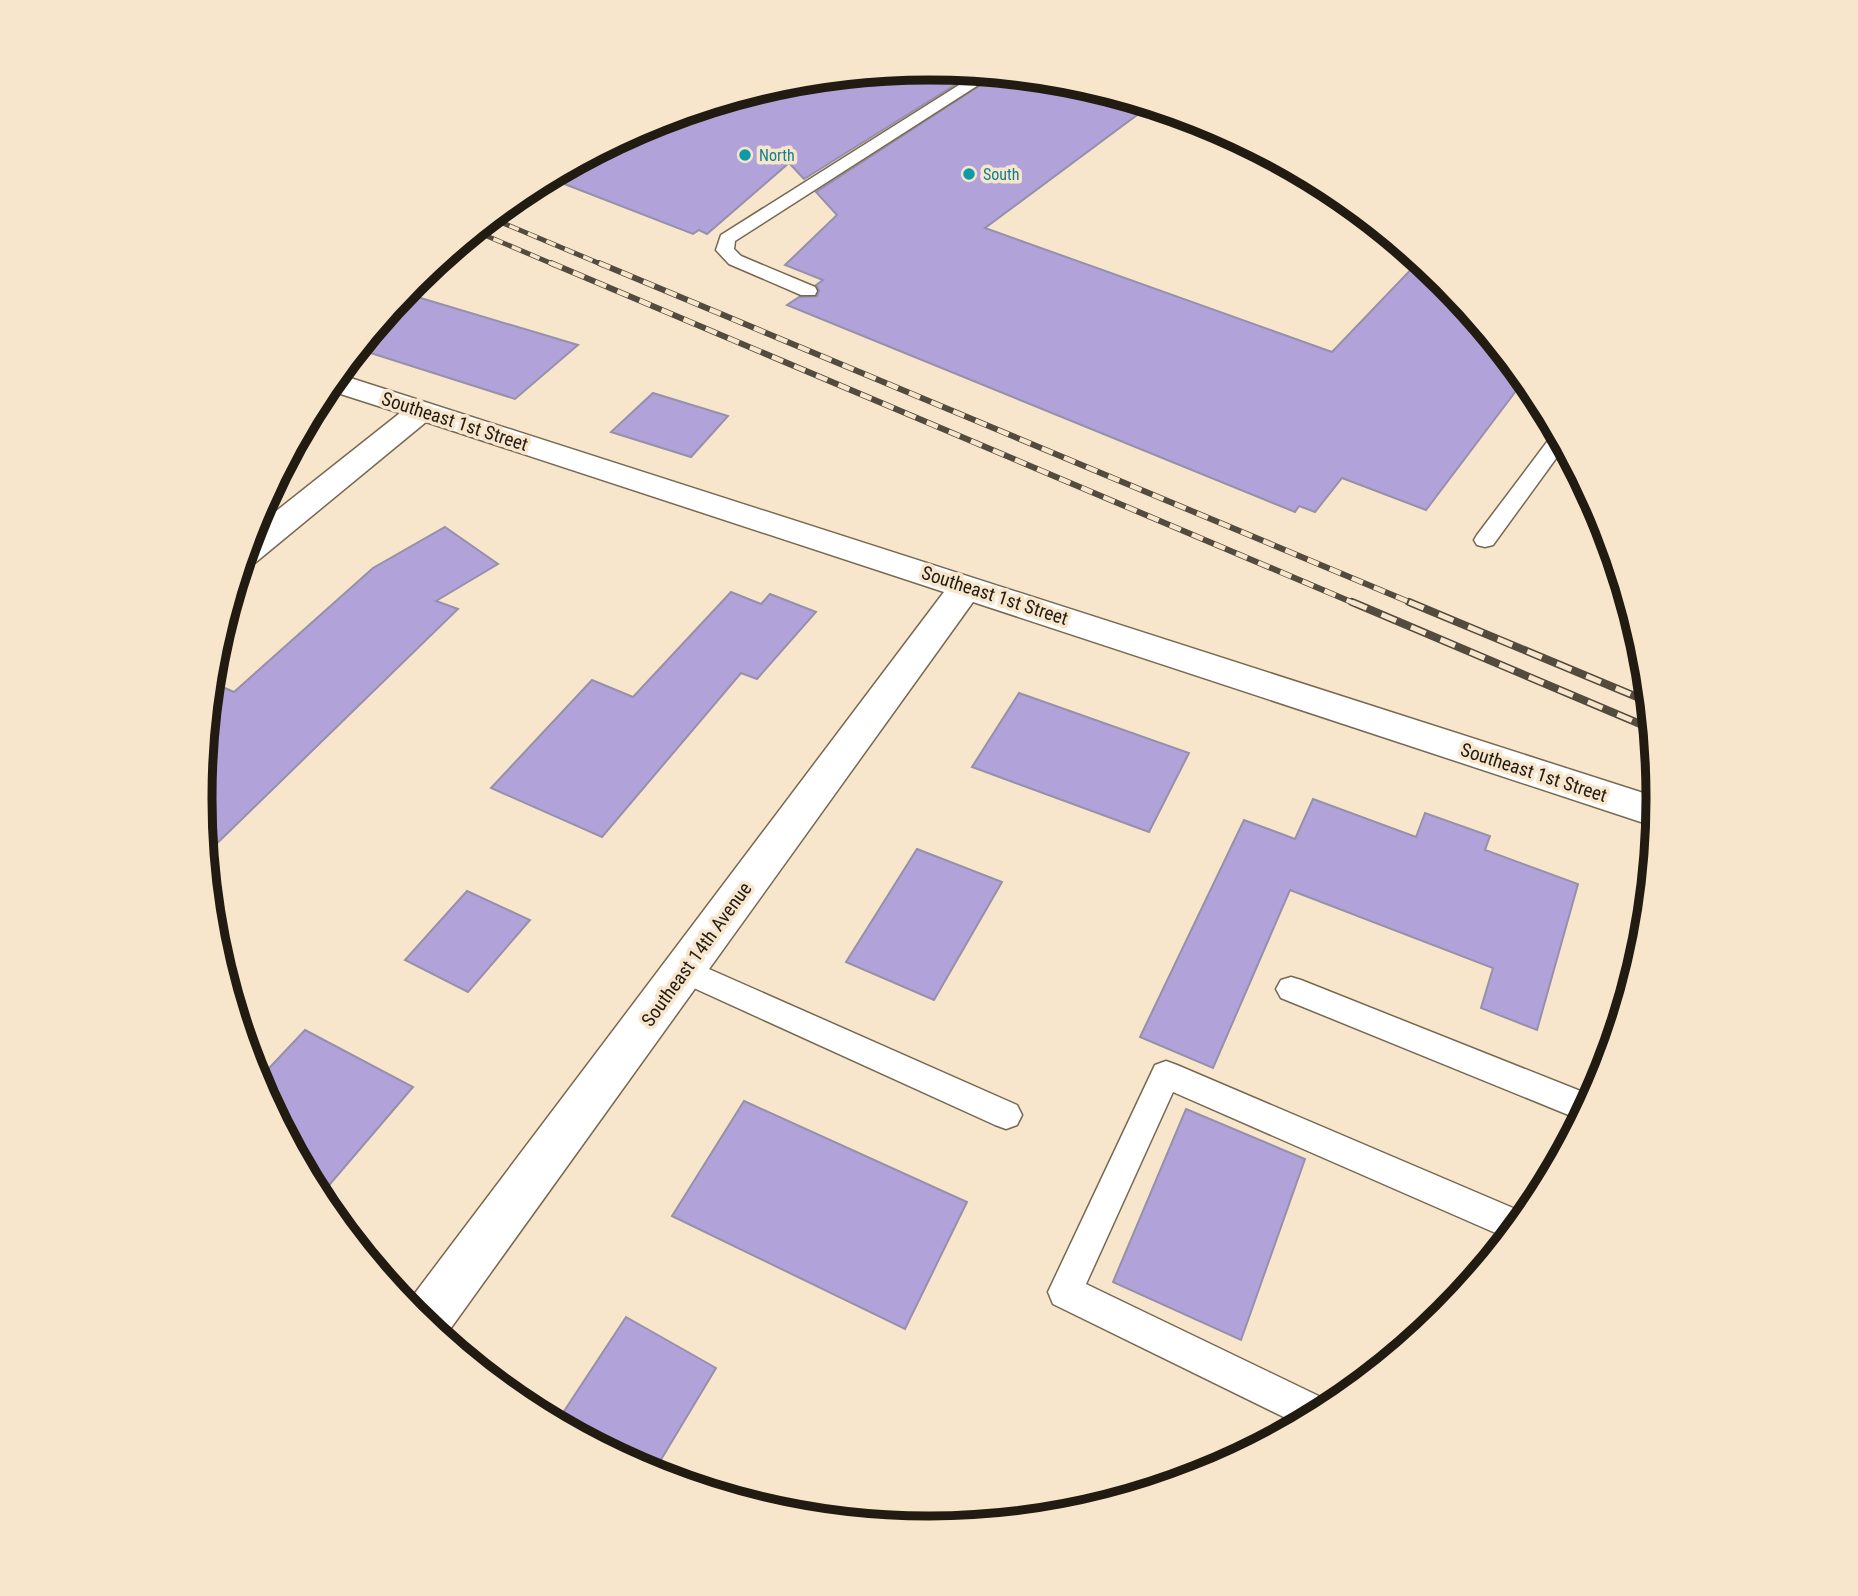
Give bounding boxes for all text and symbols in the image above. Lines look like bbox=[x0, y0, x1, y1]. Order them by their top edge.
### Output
place label: North bbox=[759, 146, 795, 165]
marker: North bbox=[737, 147, 753, 163]
place label: South bbox=[983, 165, 1020, 184]
marker: South bbox=[961, 166, 977, 182]
street label: Southeast 1st Street bbox=[379, 387, 531, 456]
street label: Southeast 1st Street bbox=[919, 561, 1071, 630]
street label: Southeast 1st Street bbox=[1458, 738, 1610, 807]
street label: Southeast 14th Avenue bbox=[636, 878, 756, 1031]

